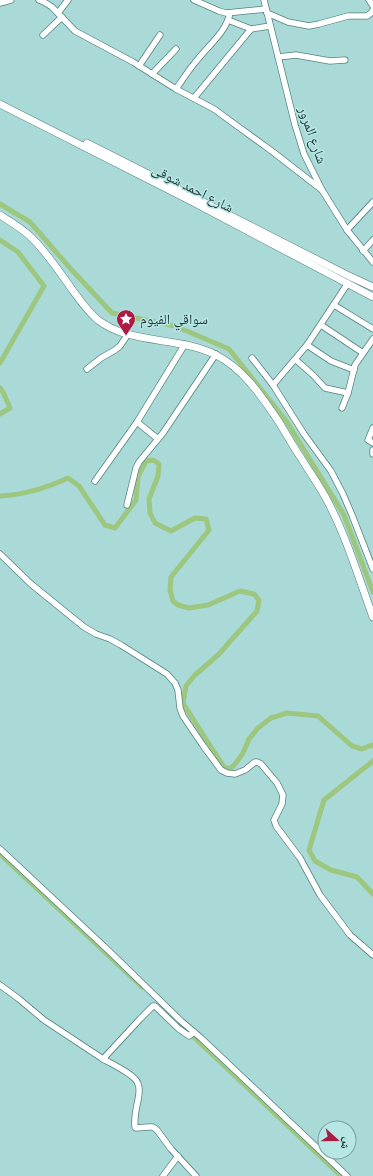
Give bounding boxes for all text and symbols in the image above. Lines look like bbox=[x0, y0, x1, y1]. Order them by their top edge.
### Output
street label: شارع المرور bbox=[294, 103, 331, 166]
street label: شارع احمد شوقى bbox=[149, 160, 237, 217]
place icon: سواقي الفيوم bbox=[115, 308, 137, 336]
place label: سواقي الفيوم bbox=[140, 310, 208, 331]
north arrow bbox=[317, 1120, 357, 1160]
text: ش bbox=[337, 1135, 355, 1152]

